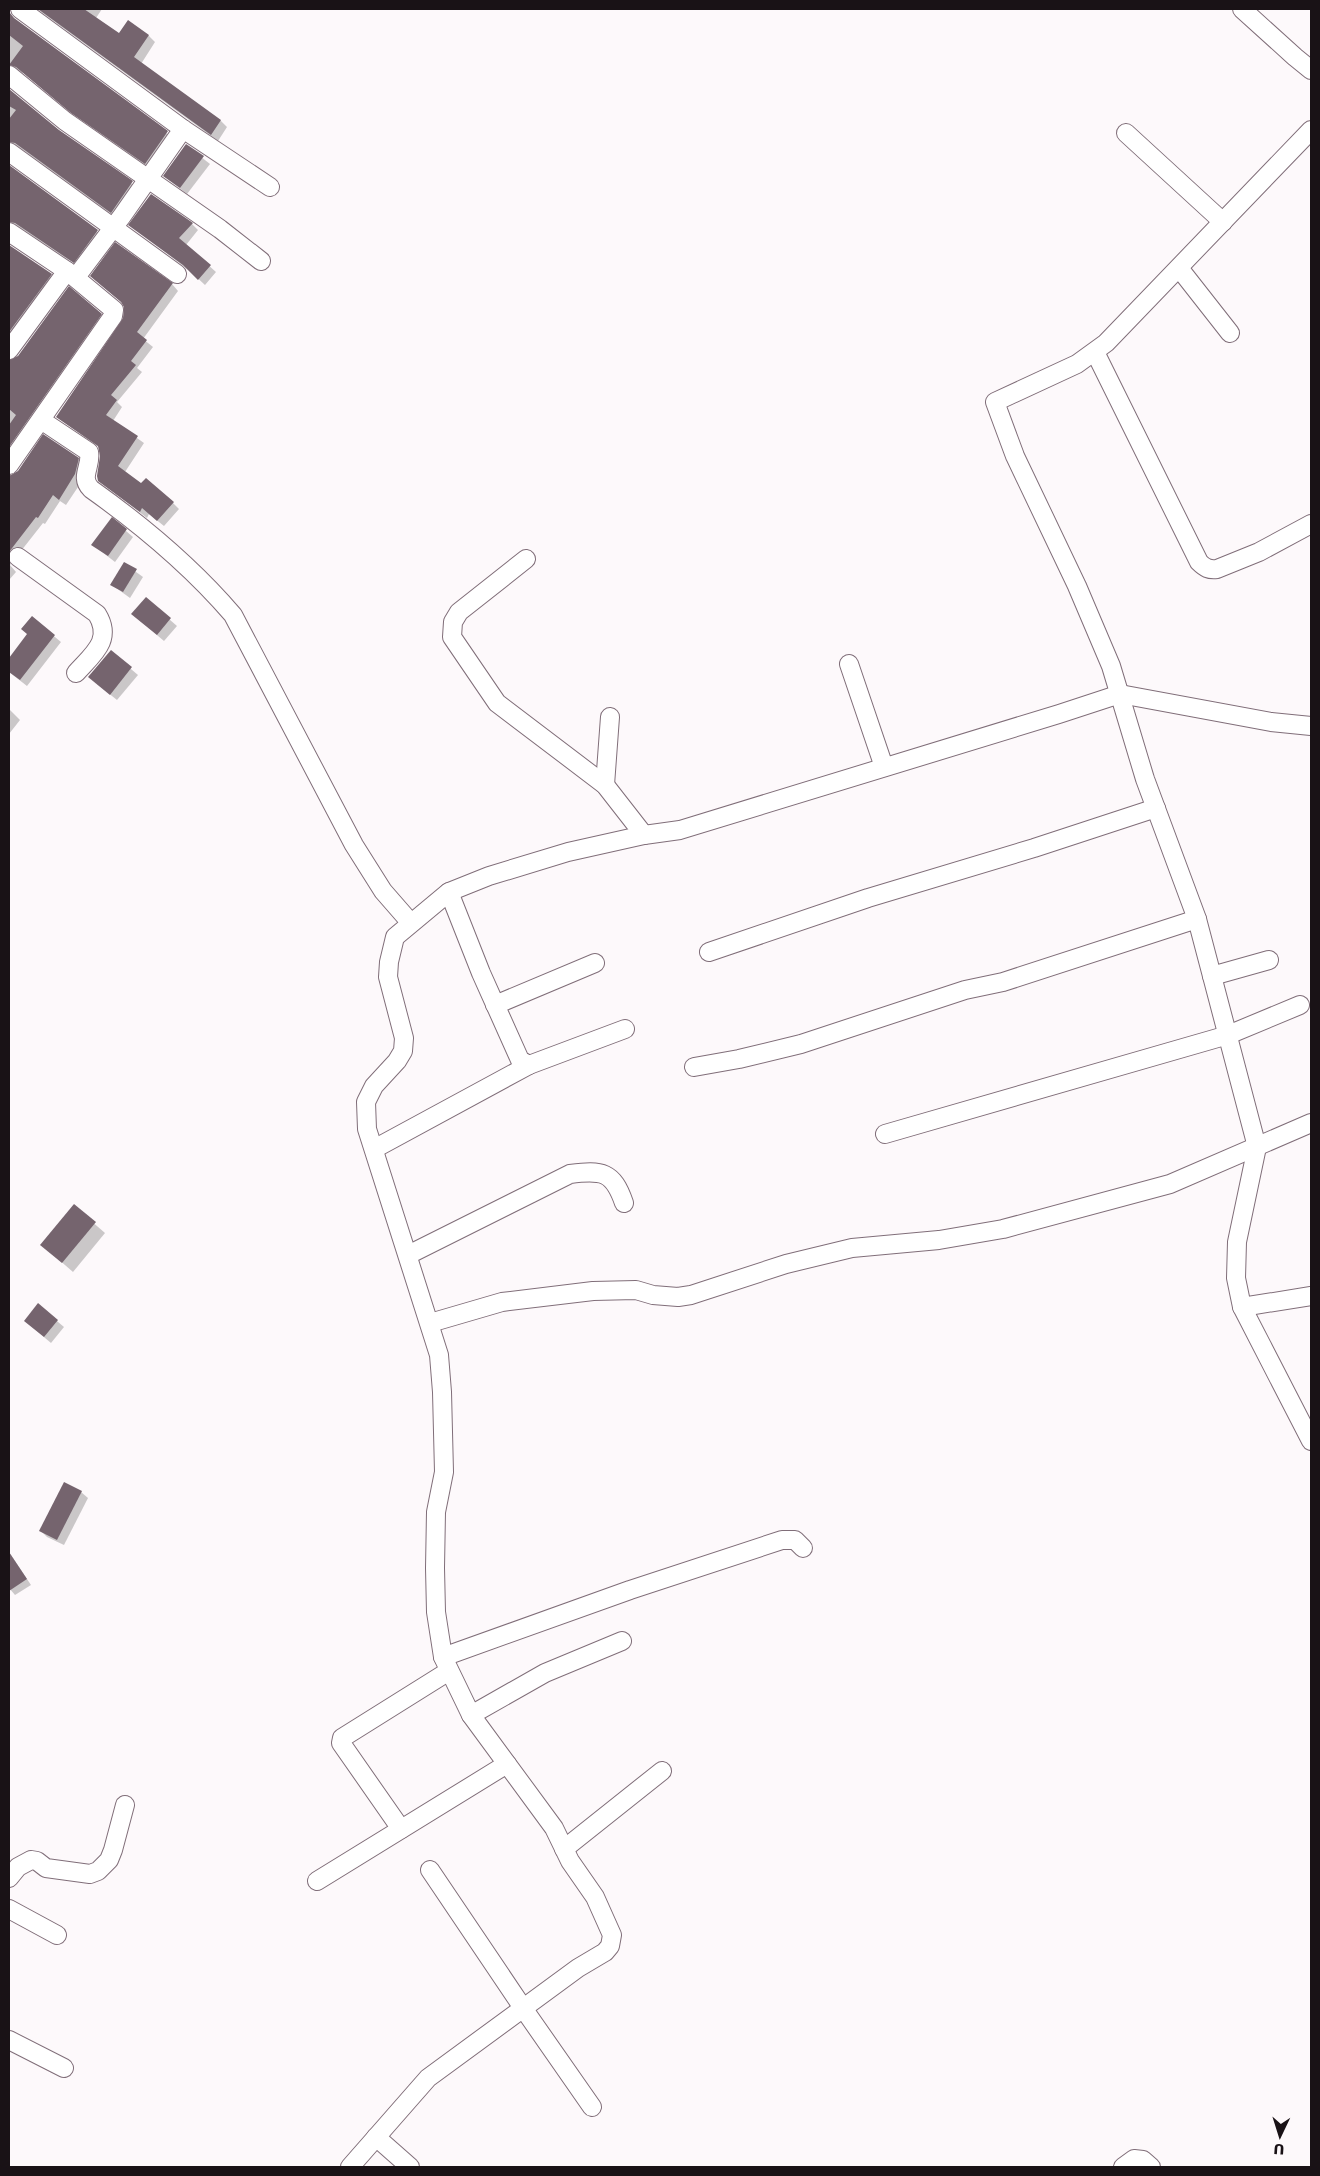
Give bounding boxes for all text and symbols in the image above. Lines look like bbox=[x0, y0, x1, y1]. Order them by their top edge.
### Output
north arrow bbox=[1255, 2111, 1305, 2161]
text: U bbox=[1273, 2141, 1285, 2157]

